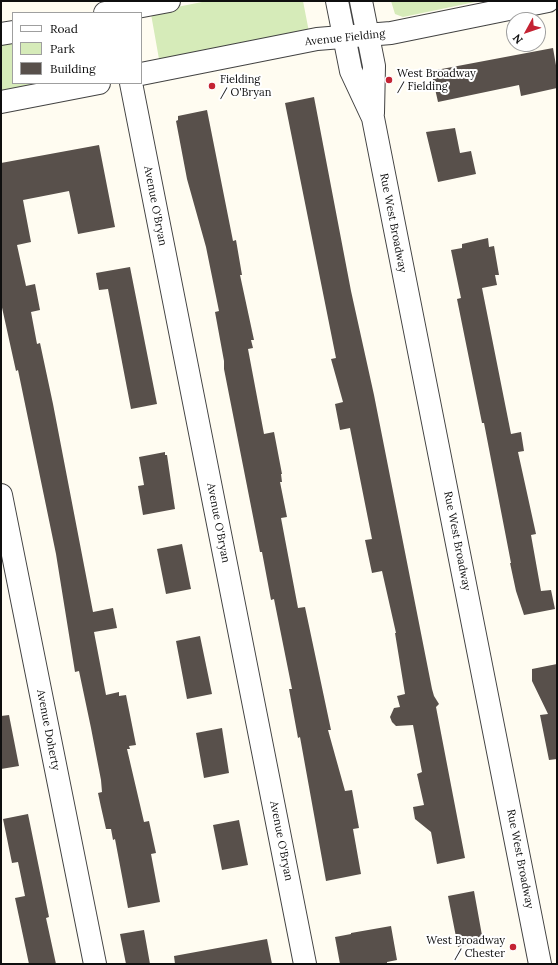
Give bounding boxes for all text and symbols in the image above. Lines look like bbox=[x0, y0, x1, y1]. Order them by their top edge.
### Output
legend bbox=[12, 12, 142, 84]
north arrow bbox=[506, 12, 546, 52]
text: Road bbox=[50, 21, 78, 36]
street label: Avenue Fielding bbox=[304, 27, 386, 49]
text: N bbox=[509, 31, 526, 47]
text: Park bbox=[50, 41, 75, 56]
text: Building bbox=[50, 61, 96, 76]
place label: West Broadway / Fielding bbox=[397, 67, 476, 93]
place label: Fielding / O'Bryan bbox=[220, 73, 271, 99]
marker: West Broadway / Fielding bbox=[384, 75, 394, 85]
marker: Fielding / O'Bryan bbox=[207, 81, 217, 91]
street label: Avenue O'Bryan bbox=[141, 165, 169, 247]
street label: Rue West Broadway bbox=[377, 172, 409, 274]
street label: Avenue O'Bryan bbox=[204, 482, 232, 564]
street label: Rue West Broadway bbox=[441, 490, 473, 592]
street label: Avenue Doherty bbox=[34, 688, 62, 772]
street label: Avenue O'Bryan bbox=[267, 800, 295, 882]
street label: Rue West Broadway bbox=[504, 808, 536, 910]
place label: West Broadway / Chester bbox=[426, 934, 505, 960]
marker: West Broadway / Chester bbox=[508, 942, 518, 952]

